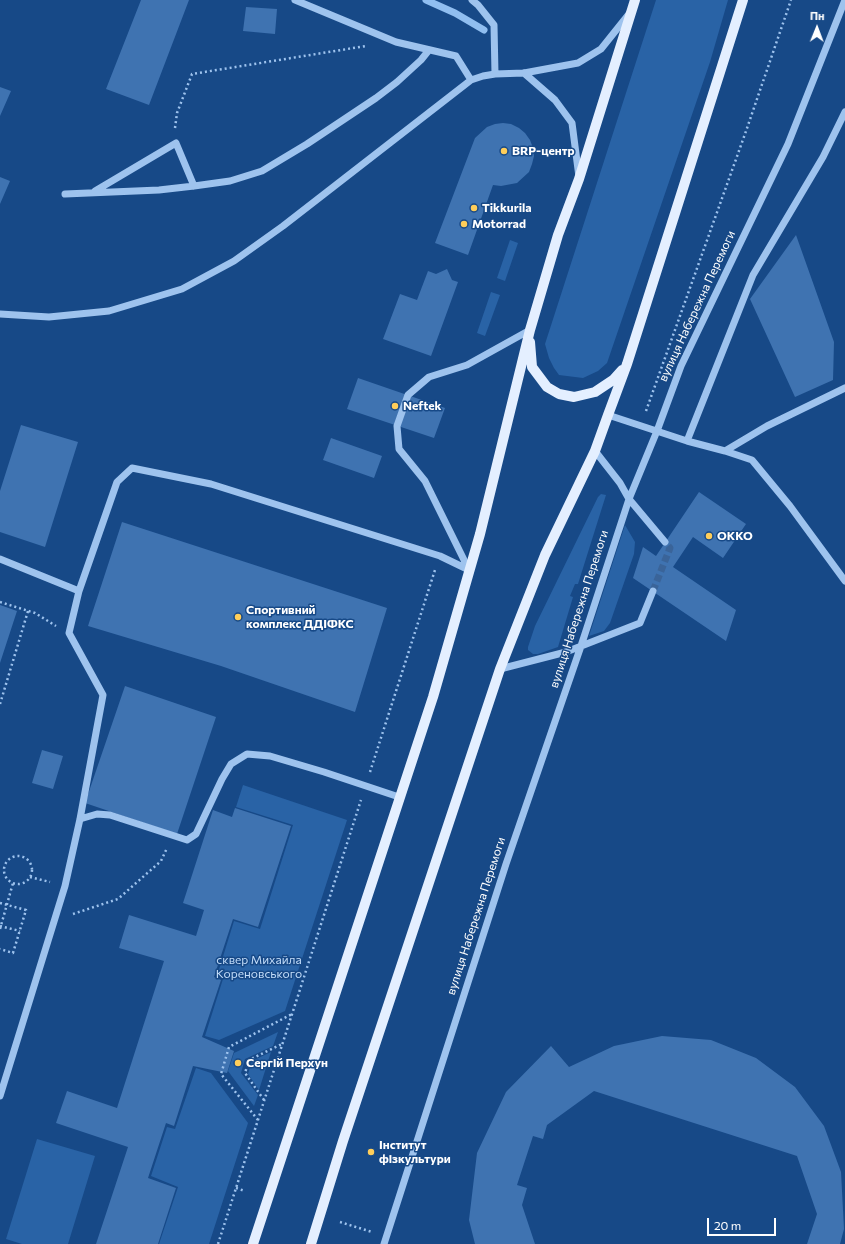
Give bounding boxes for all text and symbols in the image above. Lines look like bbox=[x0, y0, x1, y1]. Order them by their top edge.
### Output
north arrow bbox=[797, 8, 837, 48]
text: Пн bbox=[810, 9, 825, 22]
place label: BRP-центр bbox=[512, 144, 575, 158]
marker: BRP-центр bbox=[499, 146, 509, 156]
place label: Tikkurila bbox=[482, 201, 532, 215]
marker: Tikkurila bbox=[469, 203, 479, 213]
place label: Motorrad bbox=[472, 217, 526, 231]
marker: Motorrad bbox=[459, 219, 469, 229]
street label: вулиця Набережна Перемоги bbox=[656, 228, 738, 384]
place label: Neftek bbox=[403, 399, 441, 413]
marker: Neftek bbox=[390, 401, 400, 411]
street label: вулиця Набережна Перемоги bbox=[547, 528, 611, 690]
place label: OKKO bbox=[717, 529, 753, 543]
marker: OKKO bbox=[704, 531, 714, 541]
place label: Спортивний комплекс ДДІФКС bbox=[246, 603, 354, 631]
marker: Спортивний комплекс ДДІФКС bbox=[233, 612, 243, 622]
street label: вулиця Набережна Перемоги bbox=[444, 835, 508, 997]
park label: сквер Михайла Кореновського bbox=[216, 953, 302, 981]
place label: Сергій Перхун bbox=[246, 1056, 328, 1070]
marker: Сергій Перхун bbox=[233, 1058, 243, 1068]
place label: Інститут фізкультури bbox=[379, 1138, 451, 1166]
marker: Інститут фізкультури bbox=[366, 1147, 376, 1157]
scale bar bbox=[709, 1210, 778, 1236]
text: 20 m bbox=[714, 1218, 741, 1232]

